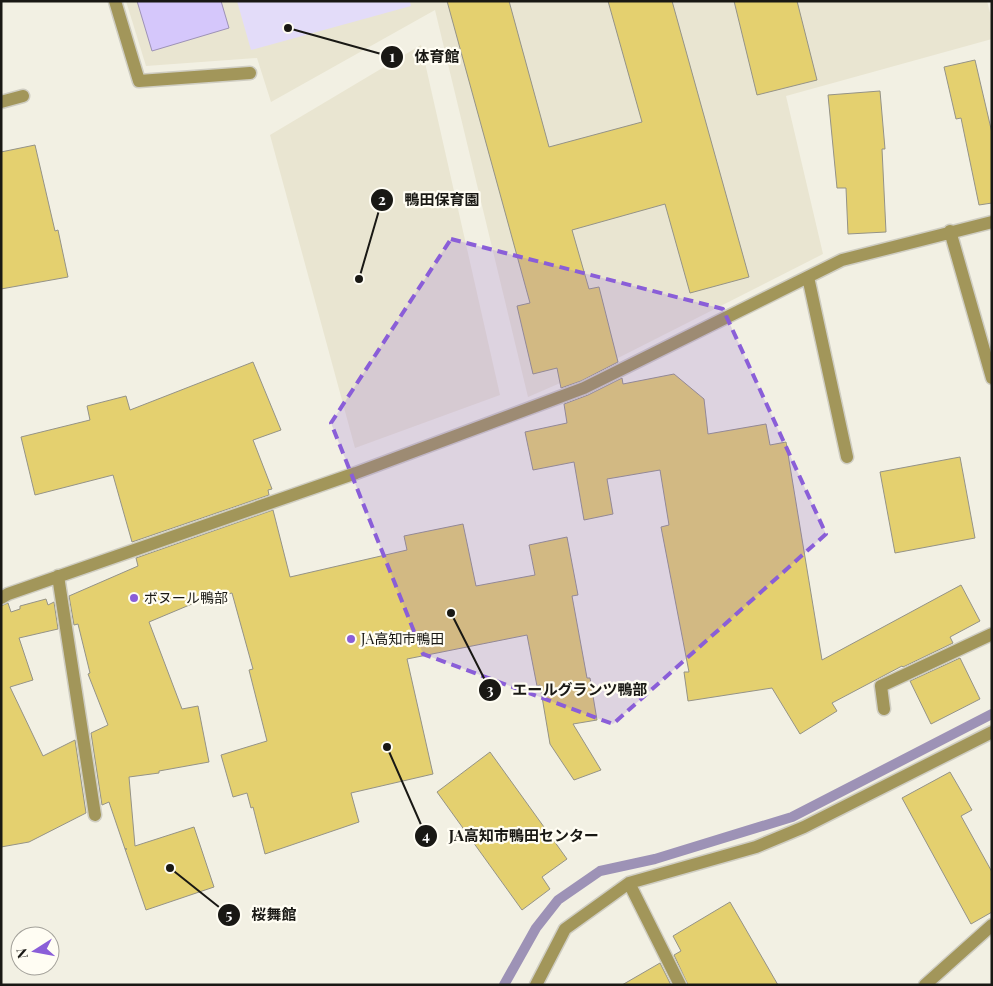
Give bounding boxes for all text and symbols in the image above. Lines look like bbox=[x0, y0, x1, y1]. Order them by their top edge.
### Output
callout: 体育館 bbox=[380, 42, 470, 72]
text: 1 bbox=[389, 46, 395, 66]
text: 体育館 bbox=[414, 46, 460, 66]
callout: 鴨田保育園 bbox=[369, 185, 489, 215]
text: 2 bbox=[378, 189, 386, 209]
text: 鴨田保育園 bbox=[404, 189, 480, 209]
place label: ボヌール鴨部 bbox=[144, 588, 228, 607]
marker: ボヌール鴨部 bbox=[128, 592, 140, 604]
place label: JA高知市鴨田 bbox=[360, 629, 444, 648]
marker: JA高知市鴨田 bbox=[345, 633, 357, 645]
callout: エールグランツ鴨部 bbox=[478, 675, 658, 705]
text: 3 bbox=[486, 679, 494, 699]
text: エールグランツ鴨部 bbox=[512, 679, 648, 699]
callout: JA高知市鴨田センター bbox=[414, 821, 609, 851]
text: 4 bbox=[422, 825, 430, 845]
text: JA高知市鴨田センター bbox=[448, 825, 599, 845]
callout: 桜舞館 bbox=[216, 900, 306, 930]
text: 5 bbox=[226, 904, 233, 924]
text: 桜舞館 bbox=[251, 904, 297, 924]
north arrow bbox=[10, 926, 60, 976]
text: N bbox=[11, 947, 32, 960]

